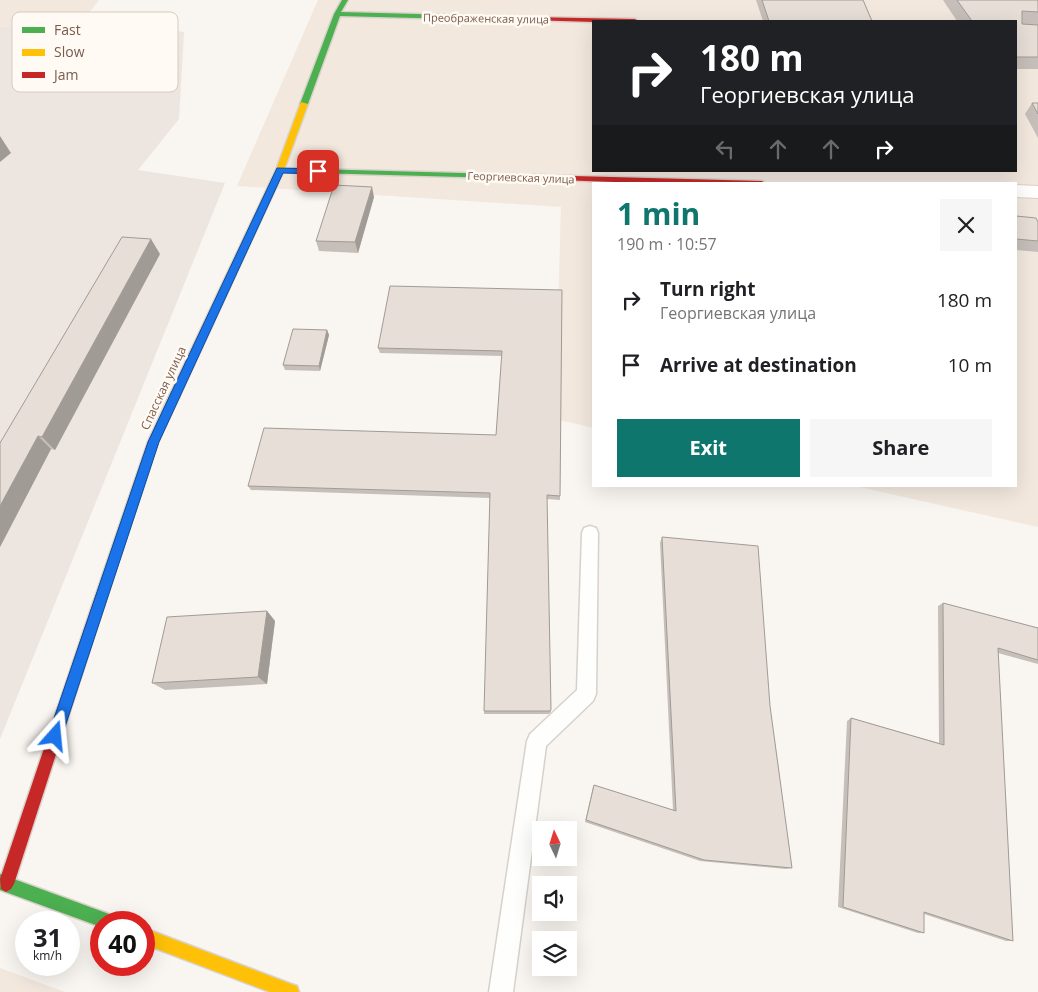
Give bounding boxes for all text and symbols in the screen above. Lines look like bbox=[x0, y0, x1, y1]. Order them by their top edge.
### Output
street label: Преображенская улица bbox=[423, 9, 549, 27]
legend bbox=[12, 12, 178, 92]
text: Fast bbox=[54, 20, 81, 39]
text: 180 m bbox=[700, 34, 804, 81]
icon: right bbox=[617, 40, 682, 105]
text: Slow bbox=[54, 42, 85, 61]
text: Jam bbox=[52, 65, 79, 84]
text: Георгиевская улица bbox=[700, 79, 915, 109]
icon: left bbox=[711, 135, 739, 163]
icon: ahead bbox=[764, 135, 792, 163]
icon: ahead bbox=[817, 135, 845, 163]
icon: right bbox=[870, 135, 898, 163]
pin bbox=[297, 150, 339, 192]
icon: arrive bbox=[304, 157, 332, 185]
street label: Георгиевская улица bbox=[467, 168, 575, 186]
text: 1 min bbox=[617, 193, 700, 234]
button: close bbox=[940, 199, 992, 251]
text: 190 m · 10:57 bbox=[617, 233, 717, 255]
text: Turn right bbox=[660, 276, 755, 302]
icon: right bbox=[617, 286, 645, 314]
text: 180 m bbox=[937, 287, 992, 313]
text: Георгиевская улица bbox=[660, 302, 816, 324]
street label: Спасская улица bbox=[136, 343, 190, 433]
icon: arrive bbox=[617, 351, 645, 379]
text: Arrive at destination bbox=[660, 352, 857, 378]
text: 10 m bbox=[948, 352, 992, 378]
button: Exit bbox=[617, 419, 800, 477]
button: Share bbox=[810, 419, 992, 477]
position arrow bbox=[28, 709, 80, 761]
north arrow bbox=[532, 821, 578, 866]
map controls bbox=[532, 821, 577, 976]
button: sound bbox=[532, 876, 577, 921]
speed limit sign: 40 bbox=[90, 911, 155, 976]
text: 31 bbox=[33, 920, 62, 954]
button: layers bbox=[532, 931, 577, 976]
text: km/h bbox=[33, 947, 62, 964]

